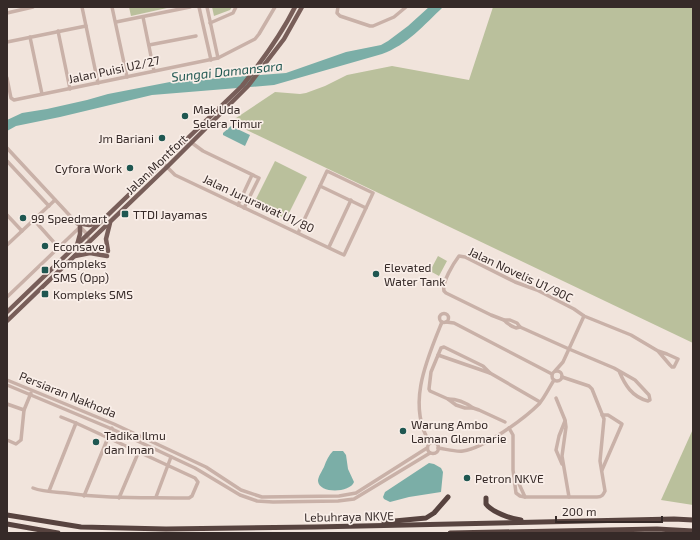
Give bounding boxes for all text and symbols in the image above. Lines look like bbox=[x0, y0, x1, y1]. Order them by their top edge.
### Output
street label: Jalan Puisi U2/27 bbox=[67, 52, 161, 86]
water label: Sungai Damansara bbox=[170, 57, 284, 85]
place label: Mak Uda Selera Timur bbox=[193, 102, 262, 130]
marker: Mak Uda Selera Timur bbox=[180, 111, 190, 121]
place label: Jm Bariani bbox=[98, 131, 154, 145]
street label: Jalan Montfort bbox=[122, 131, 190, 197]
marker: Jm Bariani bbox=[157, 133, 167, 143]
place label: Cyfora Work bbox=[55, 161, 122, 175]
marker: Cyfora Work bbox=[125, 163, 135, 173]
street label: Jalan Jururawat U1/80 bbox=[201, 171, 317, 235]
place label: TTDI Jayamas bbox=[133, 207, 207, 221]
marker: TTDI Jayamas bbox=[120, 209, 130, 219]
place label: 99 Speedmart bbox=[31, 211, 108, 225]
marker: 99 Speedmart bbox=[18, 213, 28, 223]
place label: Econsave bbox=[53, 239, 105, 253]
marker: Econsave bbox=[40, 241, 50, 251]
street label: Jalan Novelis U1/90C bbox=[467, 244, 576, 304]
place label: Kompleks SMS (Opp) bbox=[53, 256, 109, 284]
place label: Elevated Water Tank bbox=[384, 260, 445, 288]
marker: Kompleks SMS (Opp) bbox=[40, 265, 50, 275]
marker: Elevated Water Tank bbox=[371, 269, 381, 279]
place label: Kompleks SMS bbox=[53, 287, 133, 301]
marker: Kompleks SMS bbox=[40, 289, 50, 299]
street label: Persiaran Nakhoda bbox=[17, 368, 119, 420]
place label: Warung Ambo Laman Glenmarie bbox=[411, 417, 506, 445]
marker: Warung Ambo Laman Glenmarie bbox=[398, 426, 408, 436]
place label: Tadika Ilmu dan Iman bbox=[104, 428, 166, 456]
marker: Tadika Ilmu dan Iman bbox=[91, 437, 101, 447]
place label: Petron NKVE bbox=[475, 471, 544, 485]
marker: Petron NKVE bbox=[462, 473, 472, 483]
scale bar bbox=[556, 498, 662, 524]
text: 200 m bbox=[562, 504, 596, 518]
street label: Lebuhraya NKVE bbox=[304, 508, 394, 524]

